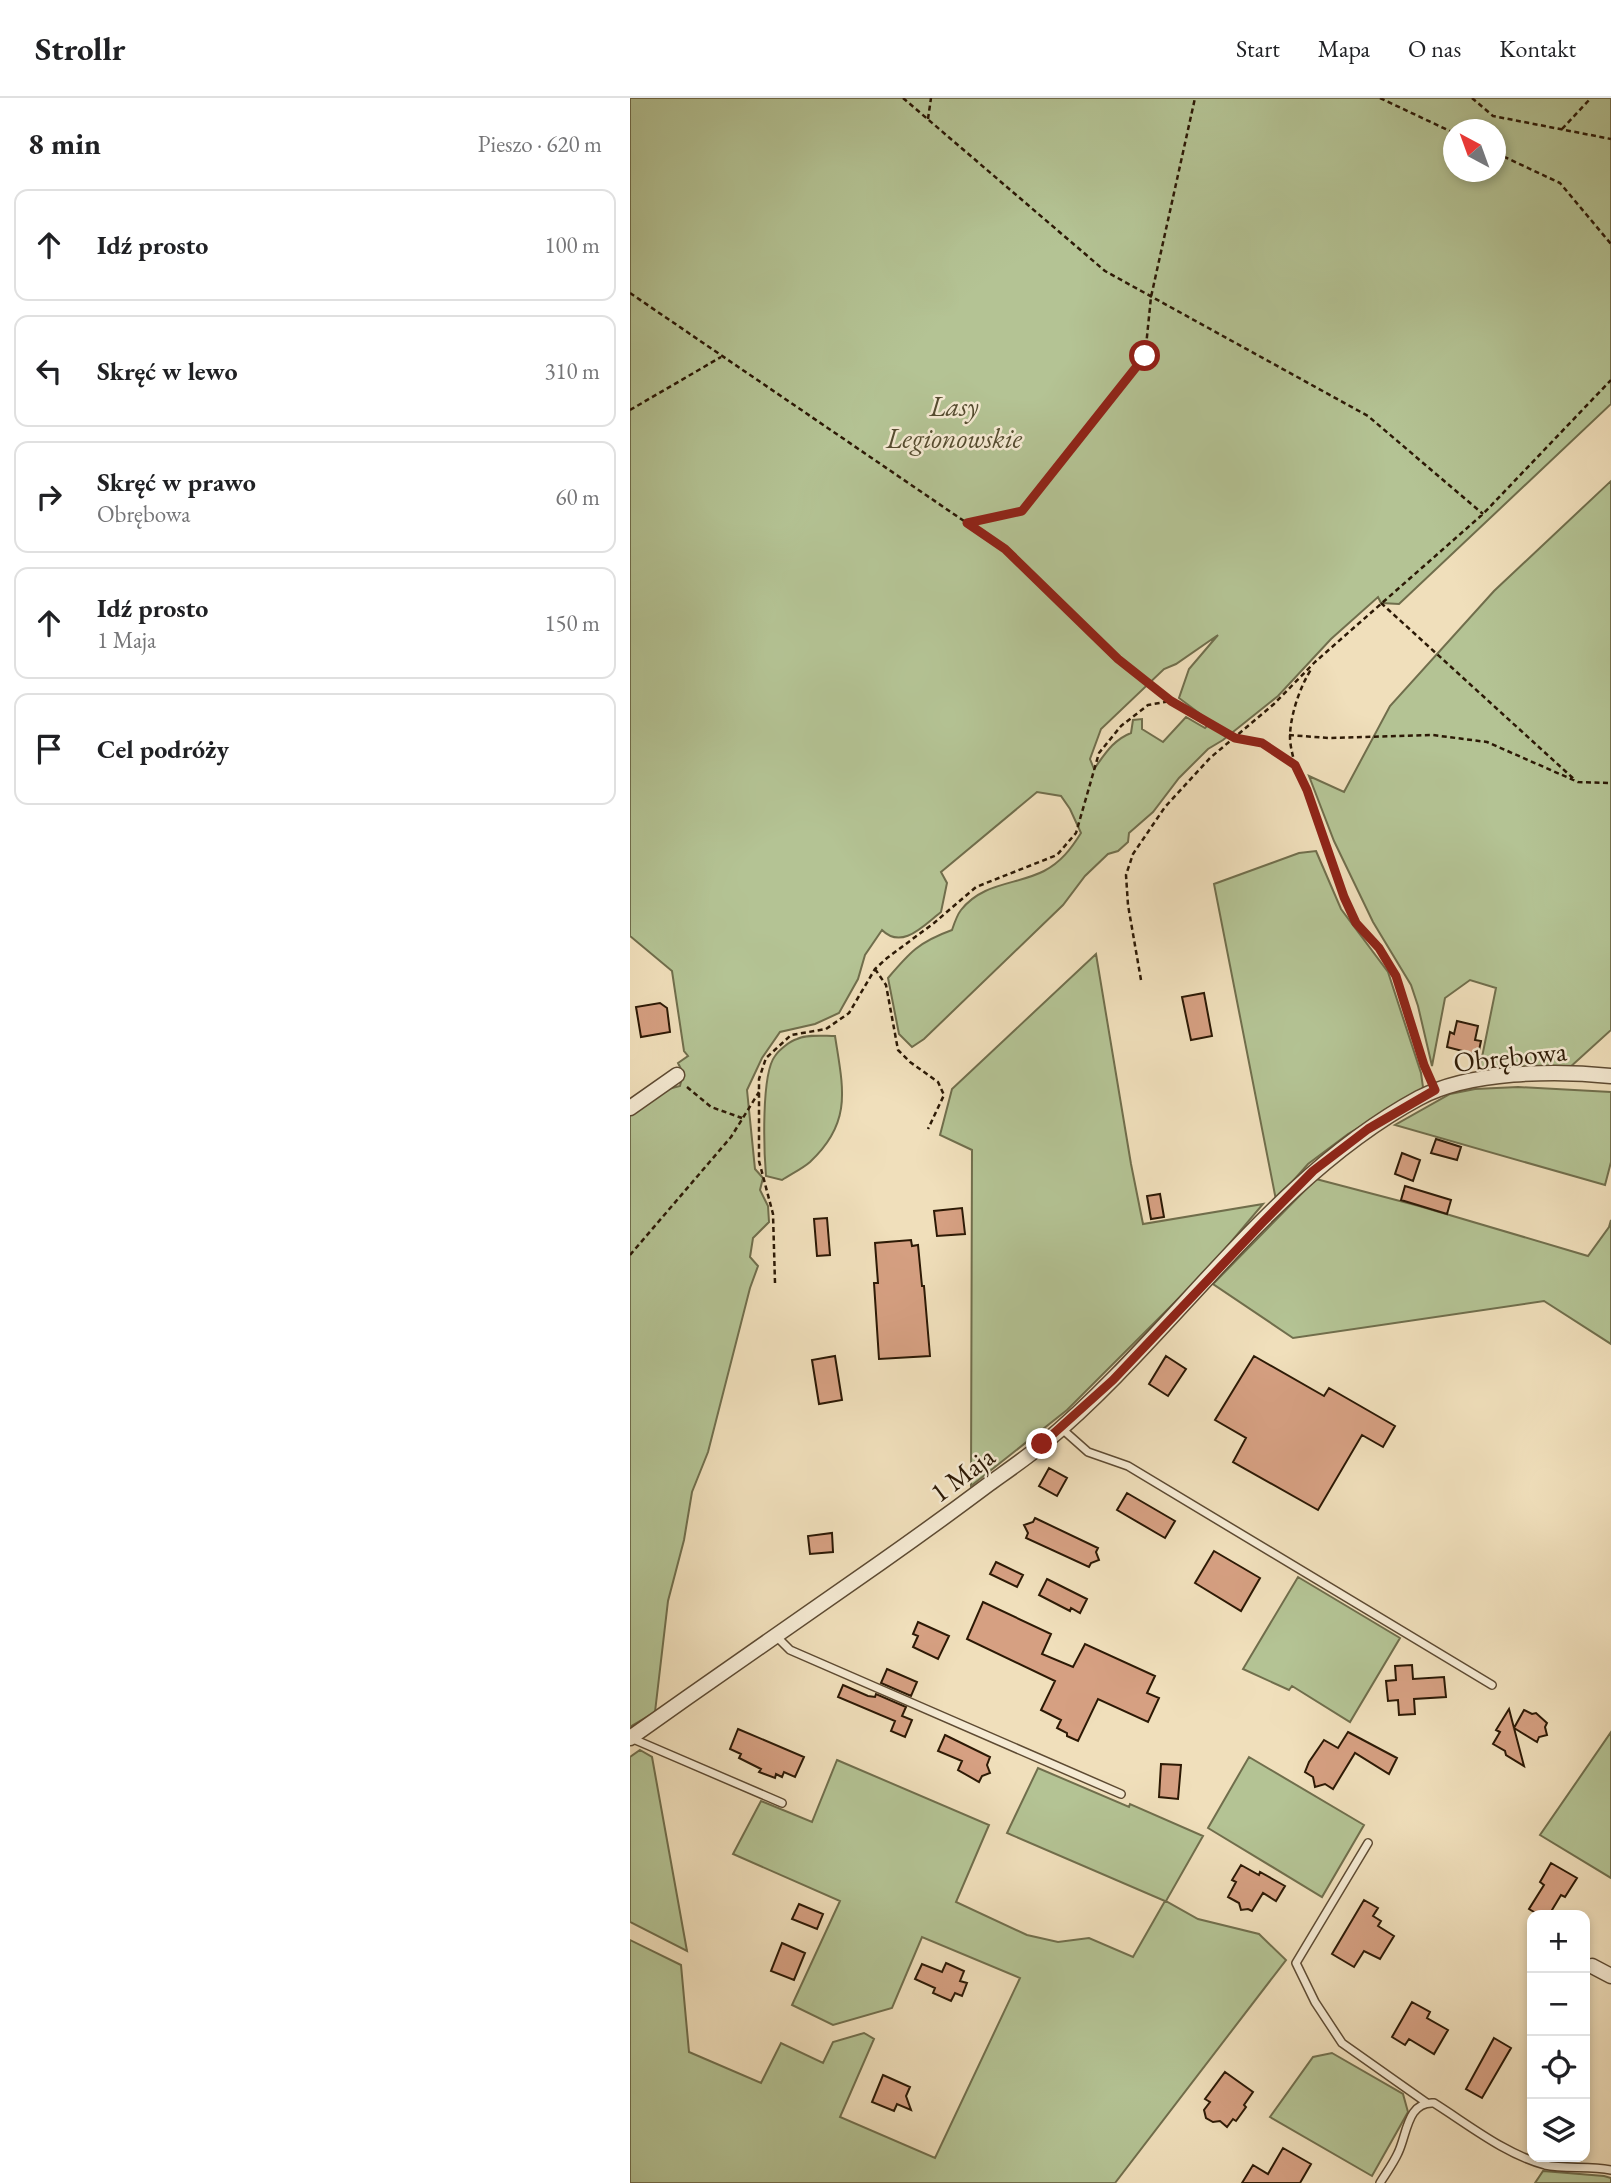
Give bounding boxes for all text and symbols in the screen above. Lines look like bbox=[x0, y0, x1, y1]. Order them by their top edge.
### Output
text: Strollr bbox=[35, 27, 126, 70]
text: Start bbox=[1236, 33, 1280, 64]
text: Mapa bbox=[1318, 33, 1370, 64]
text: O nas bbox=[1408, 33, 1461, 64]
text: Kontakt bbox=[1499, 33, 1576, 64]
north arrow bbox=[1443, 119, 1506, 182]
text: 8 min bbox=[28, 124, 101, 163]
text: Pieszo · 620 m bbox=[478, 129, 602, 159]
icon: ahead bbox=[30, 226, 68, 264]
text: Idź prosto bbox=[97, 228, 208, 262]
text: 100 m bbox=[544, 230, 600, 260]
route start bbox=[1129, 340, 1160, 371]
icon: left bbox=[30, 352, 68, 390]
text: Skręć w lewo bbox=[97, 354, 238, 388]
text: 310 m bbox=[544, 356, 600, 386]
park label: Lasy Legionowskie bbox=[885, 388, 1022, 456]
text: Skręć w prawo bbox=[97, 465, 256, 499]
icon: right bbox=[30, 478, 68, 516]
text: 60 m bbox=[555, 482, 600, 512]
text: Obrębowa bbox=[97, 499, 190, 529]
text: Idź prosto bbox=[97, 591, 208, 625]
icon: ahead bbox=[30, 604, 68, 642]
text: 150 m bbox=[544, 608, 600, 638]
text: 1 Maja bbox=[97, 625, 156, 655]
icon: arrive bbox=[30, 730, 68, 768]
text: Cel podróży bbox=[97, 732, 229, 766]
street label: Obrębowa bbox=[1452, 1032, 1569, 1080]
route end bbox=[1026, 1428, 1057, 1459]
street label: 1 Maja bbox=[922, 1437, 1002, 1510]
map controls bbox=[1527, 1910, 1590, 2162]
button: + bbox=[1527, 1910, 1590, 1973]
button: − bbox=[1527, 1973, 1590, 2036]
button: locate bbox=[1527, 2036, 1590, 2099]
button: layers bbox=[1527, 2099, 1590, 2162]

